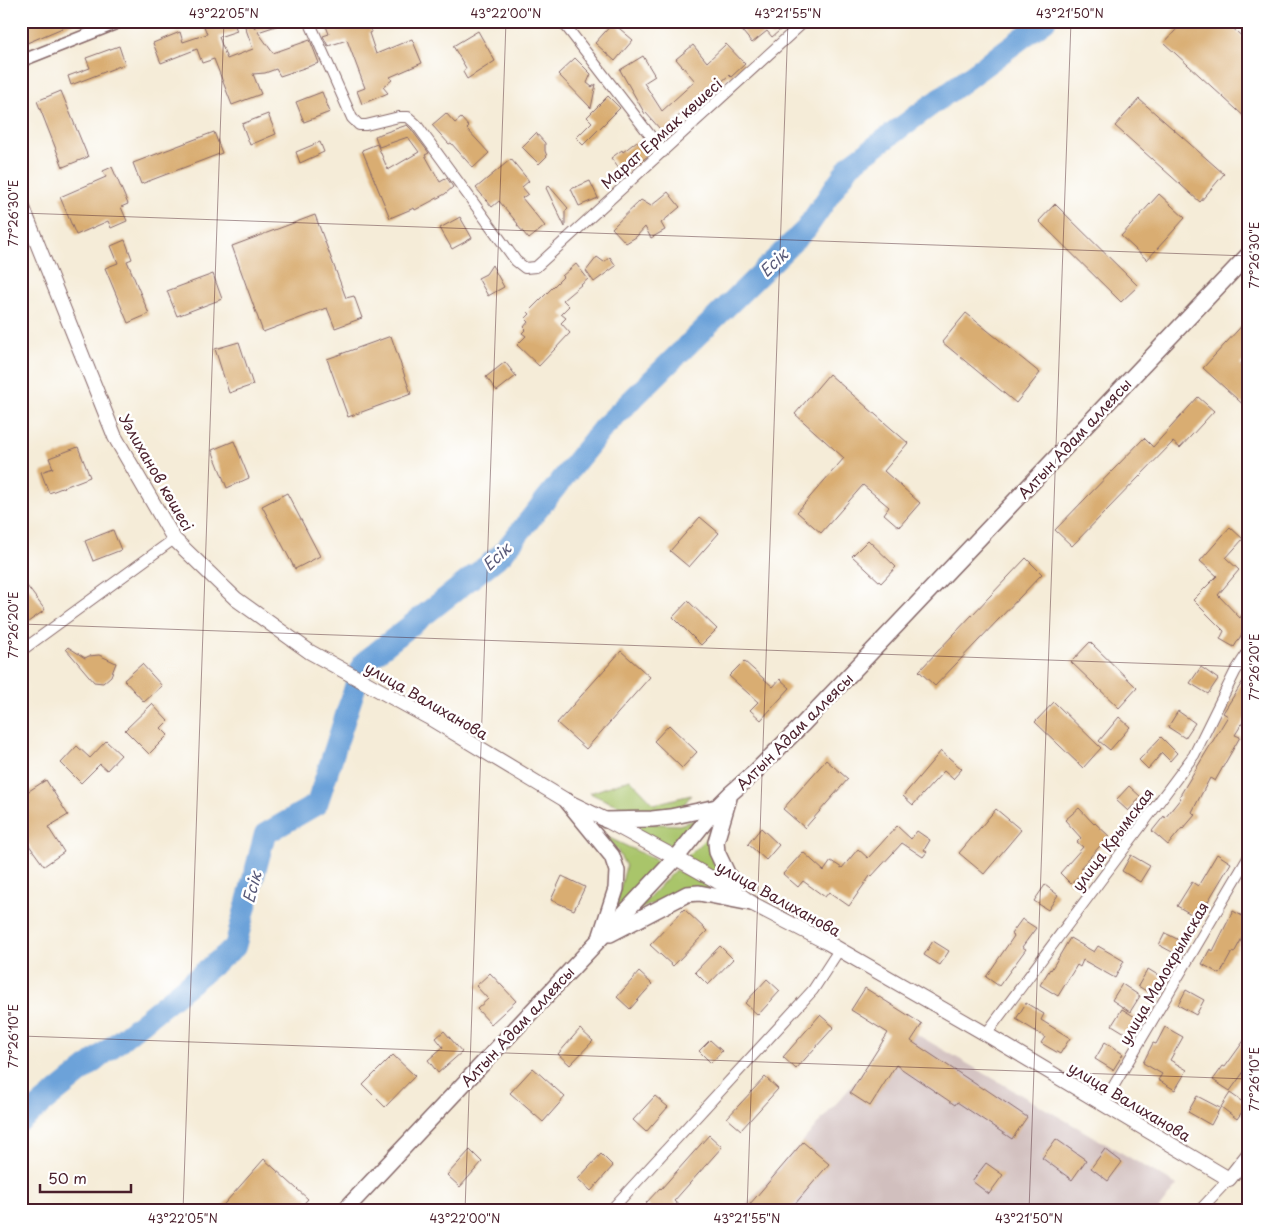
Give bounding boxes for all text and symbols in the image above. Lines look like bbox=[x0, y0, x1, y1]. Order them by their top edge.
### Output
text: 43°22'05"N bbox=[189, 4, 259, 22]
text: 43°22'00"N bbox=[471, 4, 541, 22]
text: 43°21'55"N bbox=[755, 4, 821, 22]
text: 43°21'50"N bbox=[1036, 4, 1104, 22]
street label: Марат Ермак көшесі bbox=[595, 72, 727, 194]
text: 77°26'30"E bbox=[4, 180, 22, 246]
text: 77°26'30"E bbox=[1245, 222, 1263, 288]
water label: Есік bbox=[753, 241, 794, 282]
street label: Алтын Адам аллеясы bbox=[1012, 373, 1136, 503]
street label: Уәлиханов көшесі bbox=[114, 409, 200, 535]
water label: Есік bbox=[476, 535, 517, 576]
text: 77°26'20"E bbox=[4, 591, 22, 659]
text: 77°26'20"E bbox=[1245, 633, 1263, 701]
street label: улица Валиханова bbox=[361, 655, 494, 745]
street label: Алтын Адам аллеясы bbox=[730, 667, 858, 795]
street label: улица Крымская bbox=[1066, 783, 1158, 895]
street label: улица Валиханова bbox=[713, 854, 846, 942]
water label: Есік bbox=[235, 867, 267, 905]
street label: улица Малокрымская bbox=[1112, 897, 1214, 1049]
street label: Алтын Адам аллеясы bbox=[455, 961, 579, 1091]
text: 77°26'10"E bbox=[4, 1004, 22, 1068]
text: 77°26'10"E bbox=[1245, 1047, 1263, 1111]
street label: улица Валиханова bbox=[1065, 1055, 1196, 1147]
scale bar bbox=[40, 1162, 131, 1194]
text: 50 m bbox=[48, 1166, 87, 1189]
text: 43°22'05"N bbox=[148, 1209, 218, 1227]
text: 43°22'00"N bbox=[430, 1209, 500, 1227]
text: 43°21'55"N bbox=[714, 1209, 780, 1227]
text: 43°21'50"N bbox=[995, 1209, 1063, 1227]

